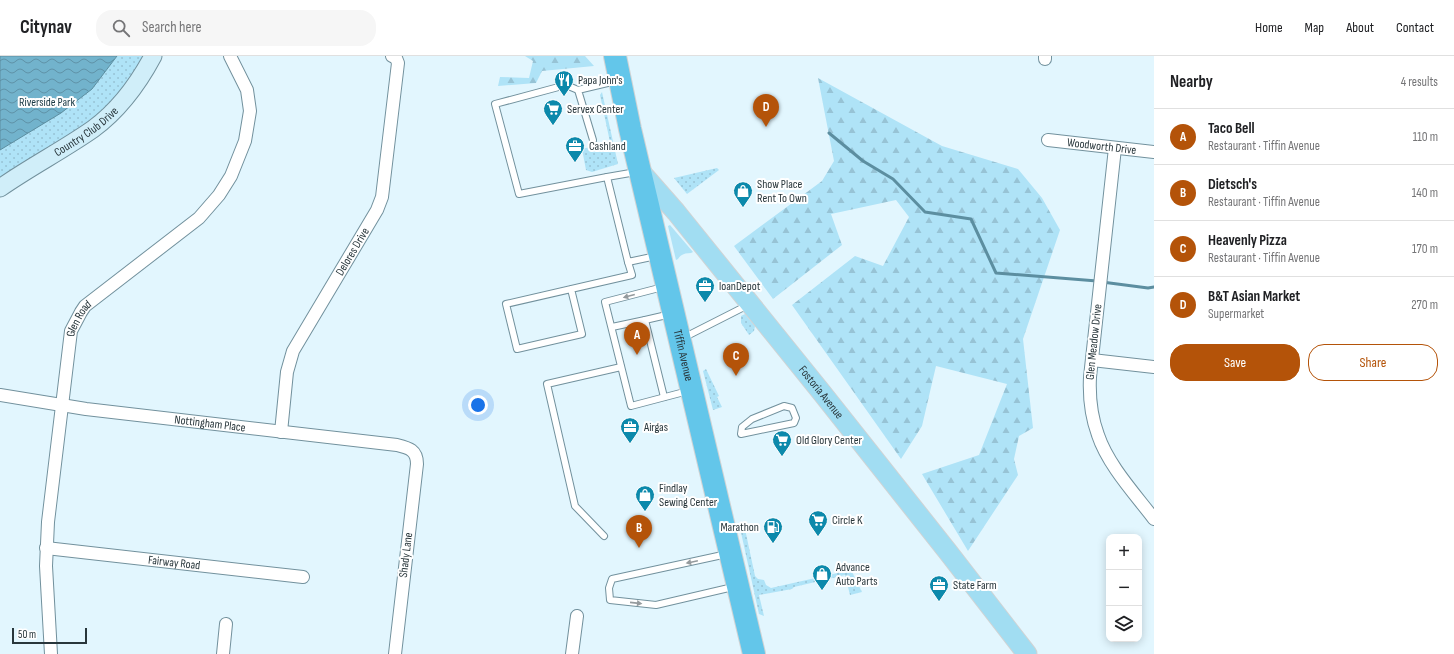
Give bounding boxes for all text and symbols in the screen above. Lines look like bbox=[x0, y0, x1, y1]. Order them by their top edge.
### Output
search box bbox=[96, 10, 376, 46]
text: Citynav bbox=[20, 16, 72, 39]
icon: search bbox=[110, 17, 132, 39]
text: Search here bbox=[142, 18, 202, 37]
text: Home bbox=[1255, 19, 1283, 36]
text: Map bbox=[1305, 19, 1324, 36]
text: About bbox=[1346, 19, 1374, 36]
text: Contact bbox=[1396, 19, 1434, 36]
restaurant icon: Papa John's bbox=[553, 69, 575, 97]
text: Nearby bbox=[1170, 72, 1213, 92]
place label: Papa John's bbox=[578, 73, 622, 88]
text: 4 results bbox=[1401, 74, 1438, 90]
pin: D bbox=[753, 94, 779, 127]
park label: Riverside Park bbox=[19, 95, 76, 110]
supermarket icon: Servex Center bbox=[542, 98, 564, 126]
place label: Servex Center bbox=[567, 102, 624, 117]
street label: Country Club Drive bbox=[51, 103, 122, 160]
text: Taco Bell bbox=[1208, 119, 1255, 138]
text: A bbox=[1180, 129, 1186, 145]
text: 110 m bbox=[1413, 129, 1438, 145]
office icon: Cashland bbox=[564, 135, 586, 163]
street label: Woodworth Drive bbox=[1066, 135, 1137, 157]
text: Restaurant · Tiffin Avenue bbox=[1208, 138, 1320, 154]
place label: Cashland bbox=[589, 139, 626, 154]
text: Dietsch's bbox=[1208, 175, 1257, 194]
place label: Show Place Rent To Own bbox=[757, 177, 807, 206]
shop icon: Show Place Rent To Own bbox=[732, 180, 754, 208]
text: B bbox=[1180, 185, 1186, 201]
text: 140 m bbox=[1412, 185, 1438, 201]
text: Restaurant · Tiffin Avenue bbox=[1208, 194, 1320, 210]
street label: Delores Drive bbox=[332, 225, 372, 278]
text: Heavenly Pizza bbox=[1208, 231, 1287, 250]
text: C bbox=[1180, 241, 1186, 257]
text: 170 m bbox=[1412, 241, 1438, 257]
text: Restaurant · Tiffin Avenue bbox=[1208, 250, 1320, 266]
office icon: loanDepot bbox=[694, 275, 716, 303]
place label: loanDepot bbox=[719, 279, 761, 294]
text: B&T Asian Market bbox=[1208, 287, 1300, 306]
one-way arrow bbox=[623, 293, 635, 299]
street label: Glen Road bbox=[63, 297, 94, 338]
text: D bbox=[1180, 297, 1186, 313]
text: 270 m bbox=[1411, 297, 1438, 313]
street label: Glen Meadow Drive bbox=[1083, 303, 1105, 381]
text: Supermarket bbox=[1208, 306, 1264, 322]
pin: A bbox=[624, 322, 650, 355]
street label: Tiffin Avenue bbox=[670, 328, 697, 383]
pin: C bbox=[723, 343, 749, 376]
button: Save bbox=[1170, 344, 1300, 381]
button: Share bbox=[1308, 344, 1438, 381]
street label: Fostoria Avenue bbox=[795, 363, 847, 422]
your location bbox=[468, 395, 488, 415]
street label: Nottingham Place bbox=[174, 412, 247, 435]
office icon: Airgas bbox=[619, 416, 641, 444]
place label: Airgas bbox=[643, 420, 668, 435]
supermarket icon: Old Glory Center bbox=[771, 429, 793, 457]
place label: Old Glory Center bbox=[796, 433, 863, 448]
place label: Findlay Sewing Center bbox=[659, 481, 718, 510]
shop icon: Findlay Sewing Center bbox=[634, 484, 656, 512]
supermarket icon: Circle K bbox=[807, 509, 829, 537]
place label: Circle K bbox=[832, 513, 863, 528]
pin: B bbox=[626, 515, 652, 548]
fuel station icon: Marathon bbox=[762, 516, 784, 544]
place label: Marathon bbox=[720, 520, 759, 535]
street label: Shady Lane bbox=[396, 531, 416, 578]
map controls bbox=[1106, 534, 1142, 642]
button: + bbox=[1106, 534, 1142, 570]
street label: Fairway Road bbox=[147, 552, 201, 573]
one-way arrow bbox=[686, 559, 698, 565]
place label: Advance Auto Parts bbox=[835, 560, 878, 589]
shop icon: Advance Auto Parts bbox=[811, 563, 833, 591]
button: − bbox=[1106, 570, 1142, 606]
office icon: State Farm bbox=[928, 574, 950, 602]
place label: State Farm bbox=[953, 578, 997, 593]
one-way arrow bbox=[630, 600, 642, 606]
button: layers bbox=[1106, 606, 1142, 642]
scale bar bbox=[12, 626, 87, 645]
text: 50 m bbox=[18, 628, 36, 641]

